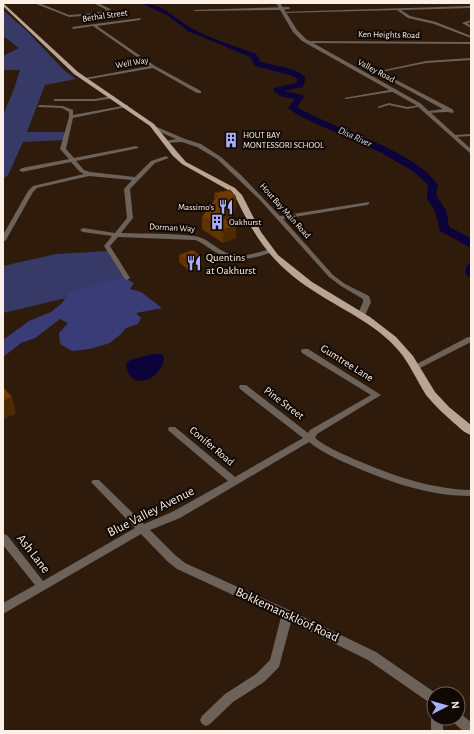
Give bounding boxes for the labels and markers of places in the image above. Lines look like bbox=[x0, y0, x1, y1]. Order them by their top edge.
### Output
building icon: HOUT BAY MONTESSORI SCHOOL bbox=[222, 131, 240, 149]
place label: HOUT BAY MONTESSORI SCHOOL bbox=[243, 131, 324, 150]
restaurant icon: Massimo's bbox=[217, 198, 235, 216]
place label: Massimo's bbox=[178, 203, 214, 212]
building icon: Oakhurst bbox=[208, 213, 226, 231]
place label: Oakhurst bbox=[229, 218, 261, 227]
place label: Quentins at Oakhurst bbox=[206, 252, 256, 276]
restaurant icon: Quentins at Oakhurst bbox=[185, 254, 203, 272]

